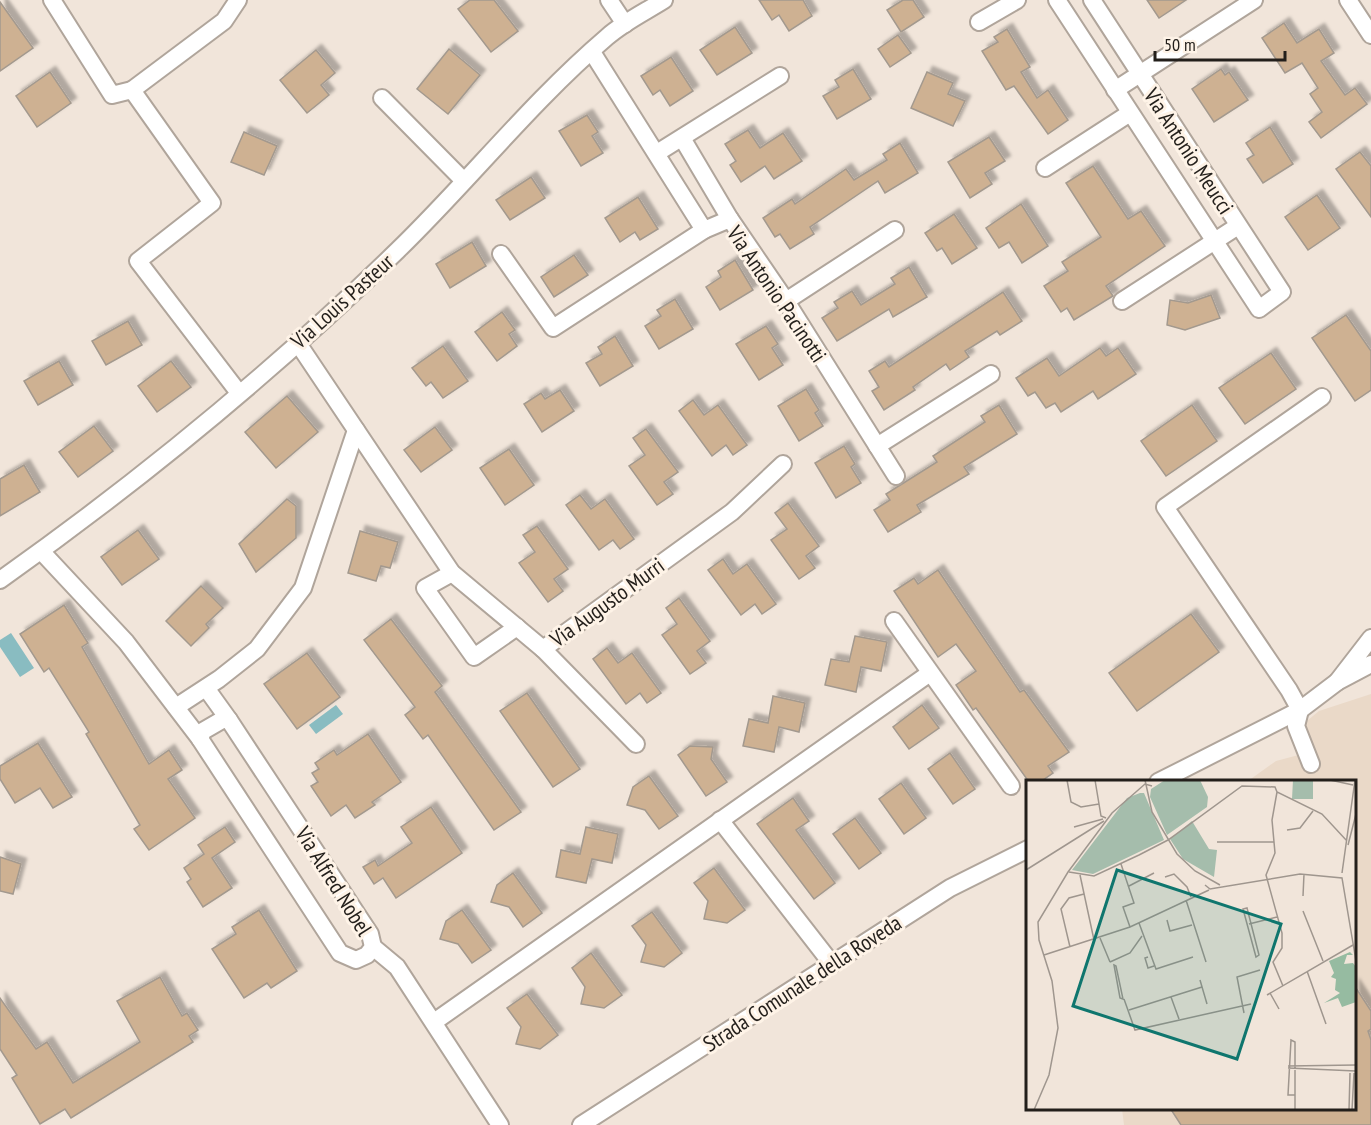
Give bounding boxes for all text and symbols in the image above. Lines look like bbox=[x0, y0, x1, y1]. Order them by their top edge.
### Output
scale bar bbox=[1155, 24, 1286, 62]
text: 50 m bbox=[1164, 33, 1196, 56]
street label: Via Antonio Meucci bbox=[1137, 82, 1240, 219]
street label: Via Antonio Pacinotti bbox=[720, 220, 833, 368]
street label: Via Louis Pasteur bbox=[284, 248, 399, 355]
street label: Via Augusto Murri bbox=[543, 551, 670, 654]
inset map bbox=[1026, 780, 1356, 1110]
street label: Via Alfred Nobel bbox=[289, 820, 379, 941]
street label: Strada Comunale della Roveda bbox=[698, 908, 906, 1058]

